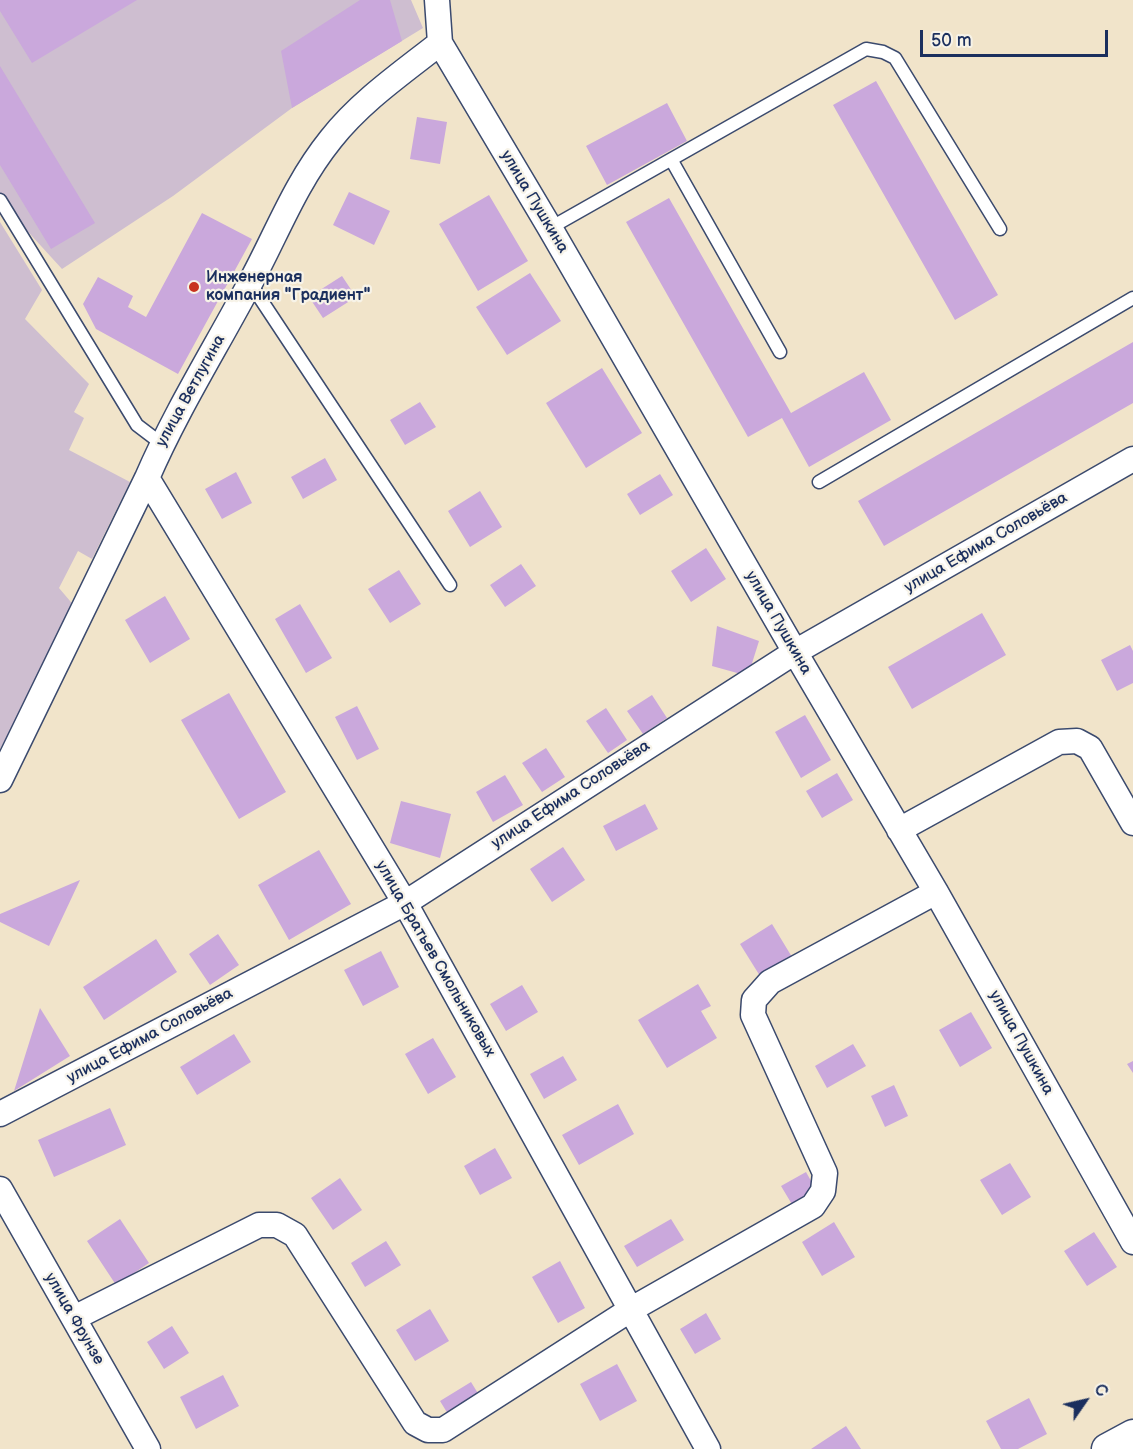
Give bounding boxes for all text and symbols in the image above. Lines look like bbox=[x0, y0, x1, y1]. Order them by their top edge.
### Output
scale bar bbox=[923, 18, 1110, 56]
text: 50 m bbox=[931, 30, 972, 51]
street label: улица Пушкина bbox=[496, 147, 572, 257]
place label: Инженерная компания "Градиент" bbox=[206, 268, 370, 306]
marker: Инженерная компания "Градиент" bbox=[187, 280, 201, 294]
street label: улица Ветлугина bbox=[152, 332, 230, 450]
street label: улица Ефима Соловьёва bbox=[901, 488, 1071, 598]
street label: улица Пушкина bbox=[741, 568, 815, 678]
street label: улица Ефима Соловьёва bbox=[488, 737, 654, 853]
street label: улица Братьев Смольниковых bbox=[371, 857, 499, 1061]
street label: улица Ефима Соловьёва bbox=[64, 984, 236, 1088]
street label: улица Пушкина bbox=[984, 988, 1058, 1098]
street label: улица Фрунзе bbox=[40, 1270, 108, 1368]
north arrow bbox=[1055, 1371, 1115, 1431]
text: С bbox=[1089, 1381, 1111, 1401]

